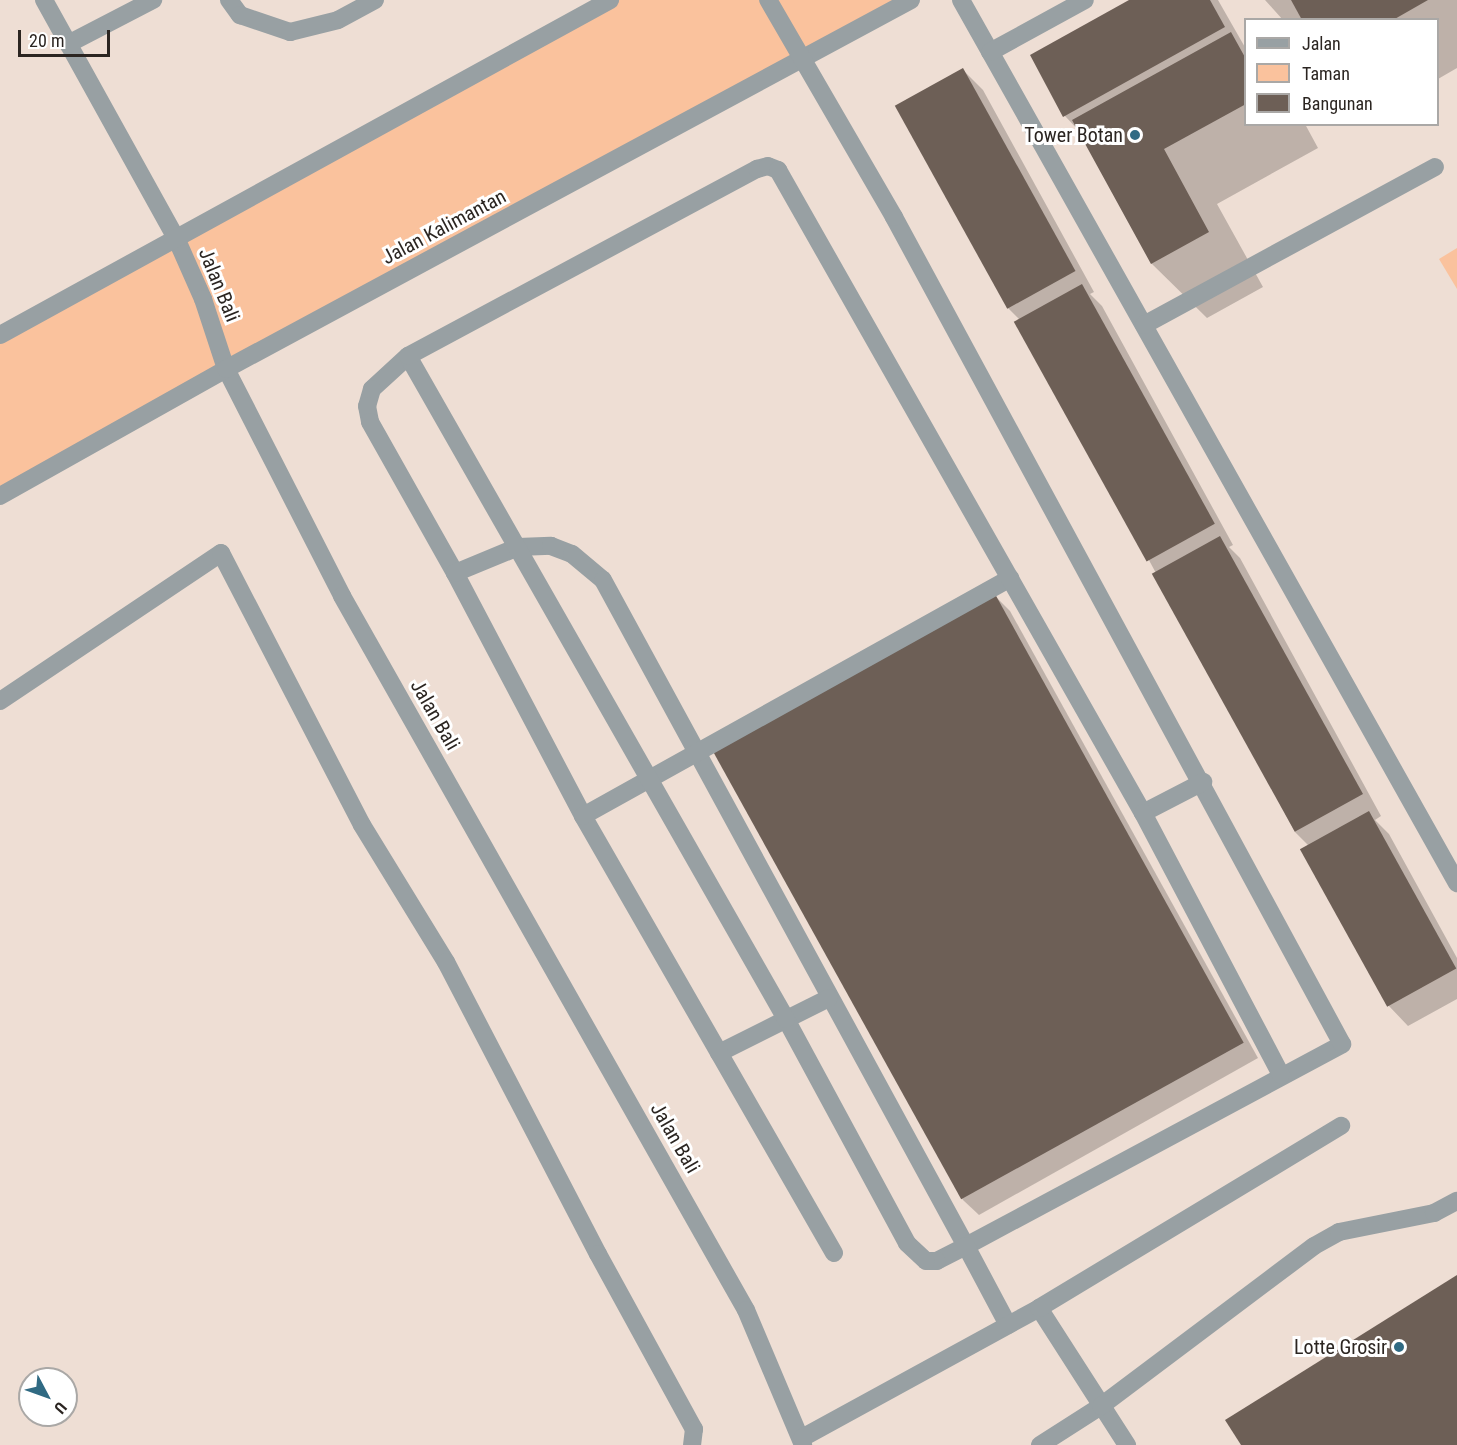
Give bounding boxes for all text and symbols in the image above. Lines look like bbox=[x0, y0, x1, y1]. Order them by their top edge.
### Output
scale bar bbox=[21, 18, 112, 56]
legend bbox=[1244, 18, 1439, 126]
text: 20 m bbox=[29, 30, 64, 51]
text: Jalan bbox=[1302, 33, 1341, 54]
text: Taman bbox=[1302, 63, 1350, 84]
text: Bangunan bbox=[1302, 93, 1373, 114]
place label: Tower Botan bbox=[1024, 123, 1123, 147]
marker: Tower Botan bbox=[1128, 128, 1142, 142]
street label: Jalan Kalimantan bbox=[378, 184, 510, 270]
street label: Jalan Bali bbox=[193, 245, 245, 325]
street label: Jalan Bali bbox=[405, 675, 465, 755]
street label: Jalan Bali bbox=[645, 1098, 705, 1178]
place label: Lotte Grosir bbox=[1294, 1335, 1387, 1359]
marker: Lotte Grosir bbox=[1392, 1340, 1406, 1354]
north arrow bbox=[18, 1367, 78, 1427]
text: U bbox=[50, 1398, 71, 1418]

